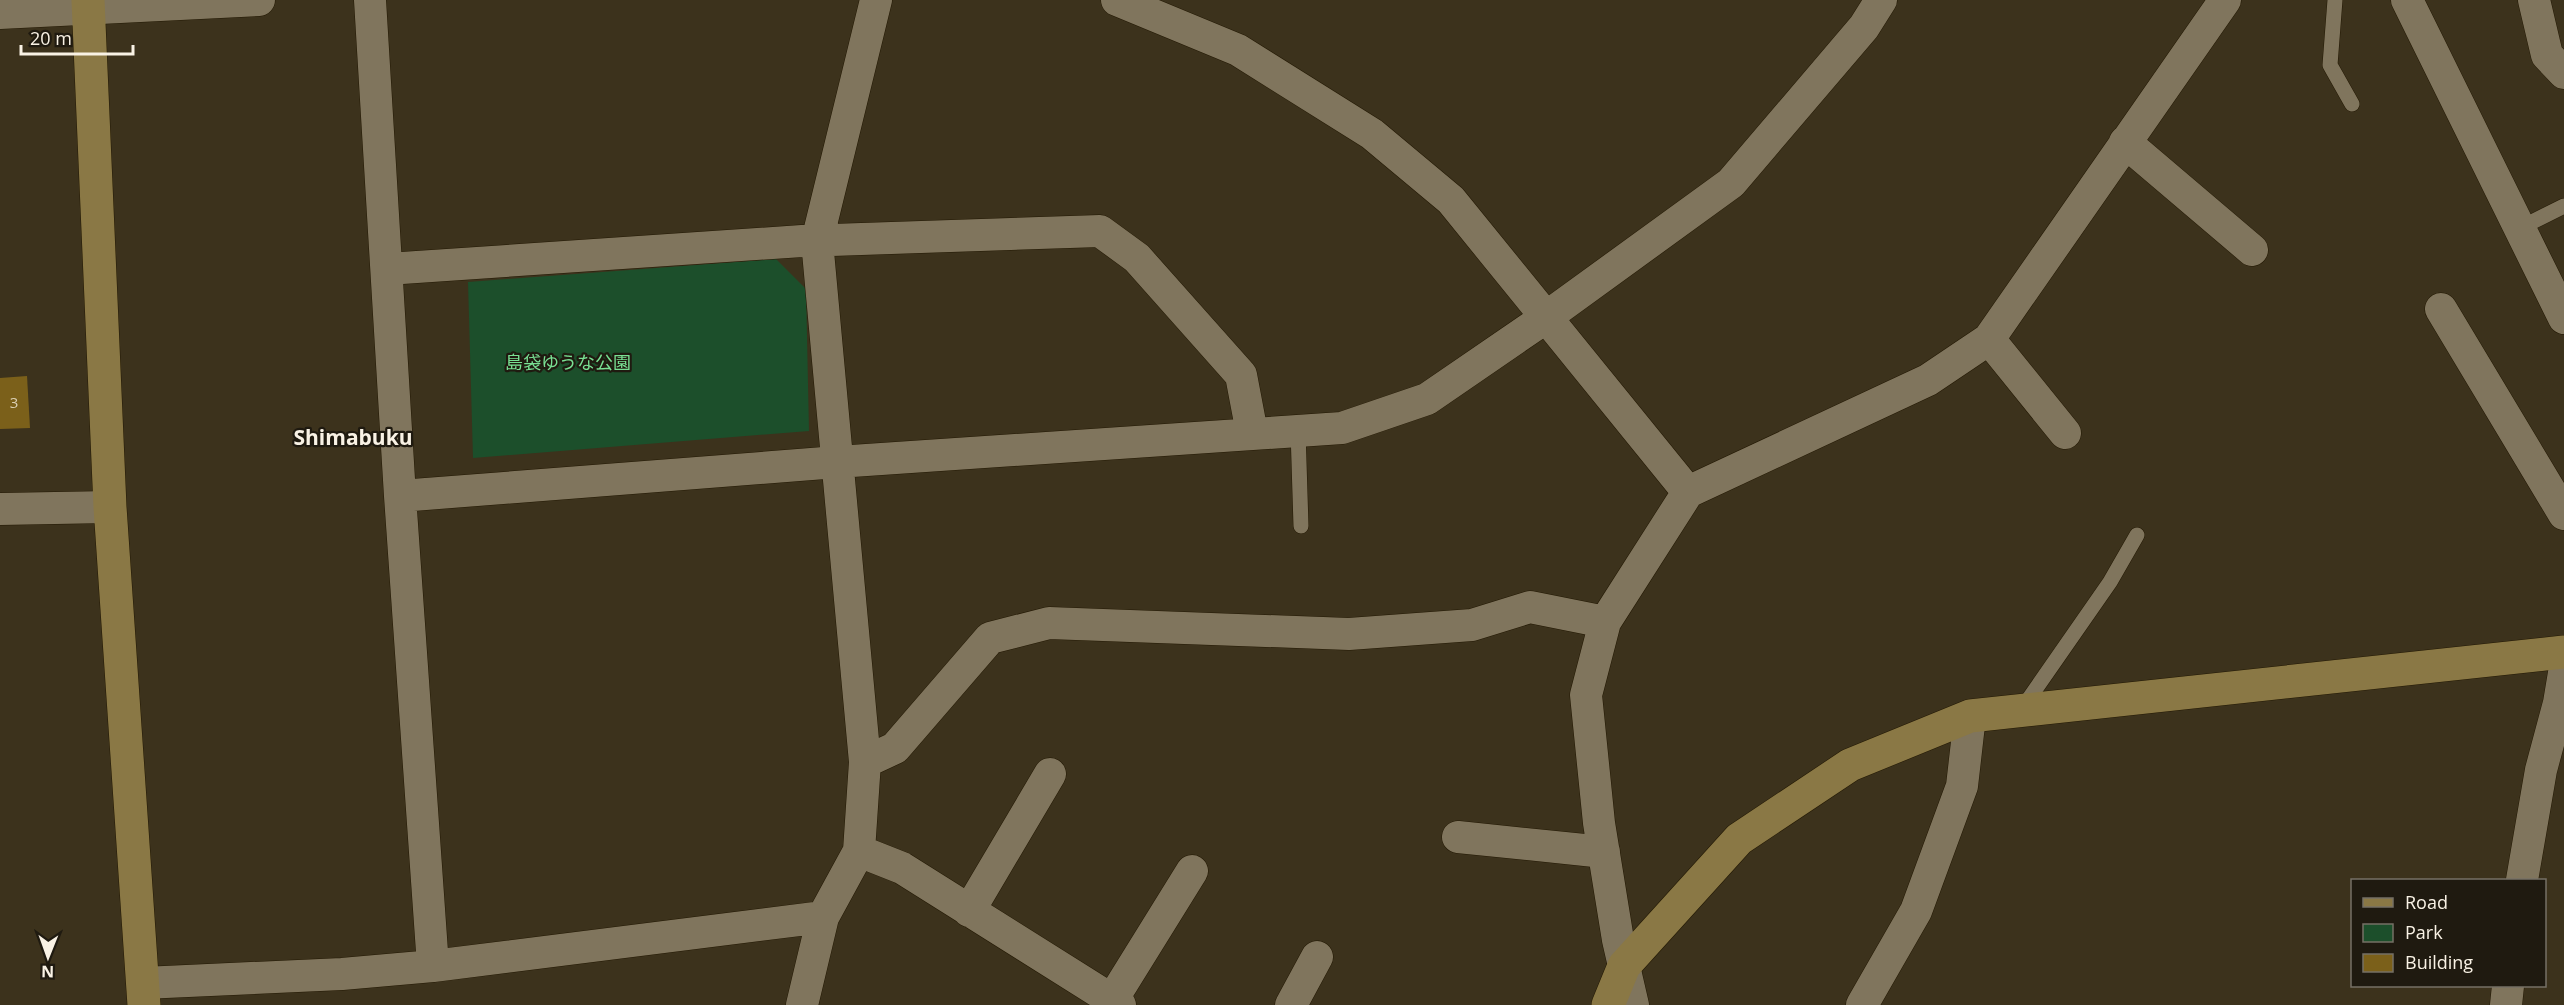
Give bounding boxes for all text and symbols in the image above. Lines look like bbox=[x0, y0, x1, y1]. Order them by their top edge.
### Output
scale bar bbox=[21, 18, 134, 56]
text: 20 m bbox=[30, 26, 72, 50]
park label: 島袋ゆうな公園 bbox=[505, 350, 631, 374]
house number: 3 bbox=[10, 392, 18, 412]
district label: Shimabuku bbox=[294, 423, 413, 451]
legend bbox=[2351, 879, 2546, 987]
text: Road bbox=[2405, 890, 2448, 914]
text: Park bbox=[2405, 920, 2443, 944]
north arrow bbox=[18, 927, 78, 987]
text: Building bbox=[2405, 950, 2473, 974]
text: N bbox=[41, 961, 54, 983]

